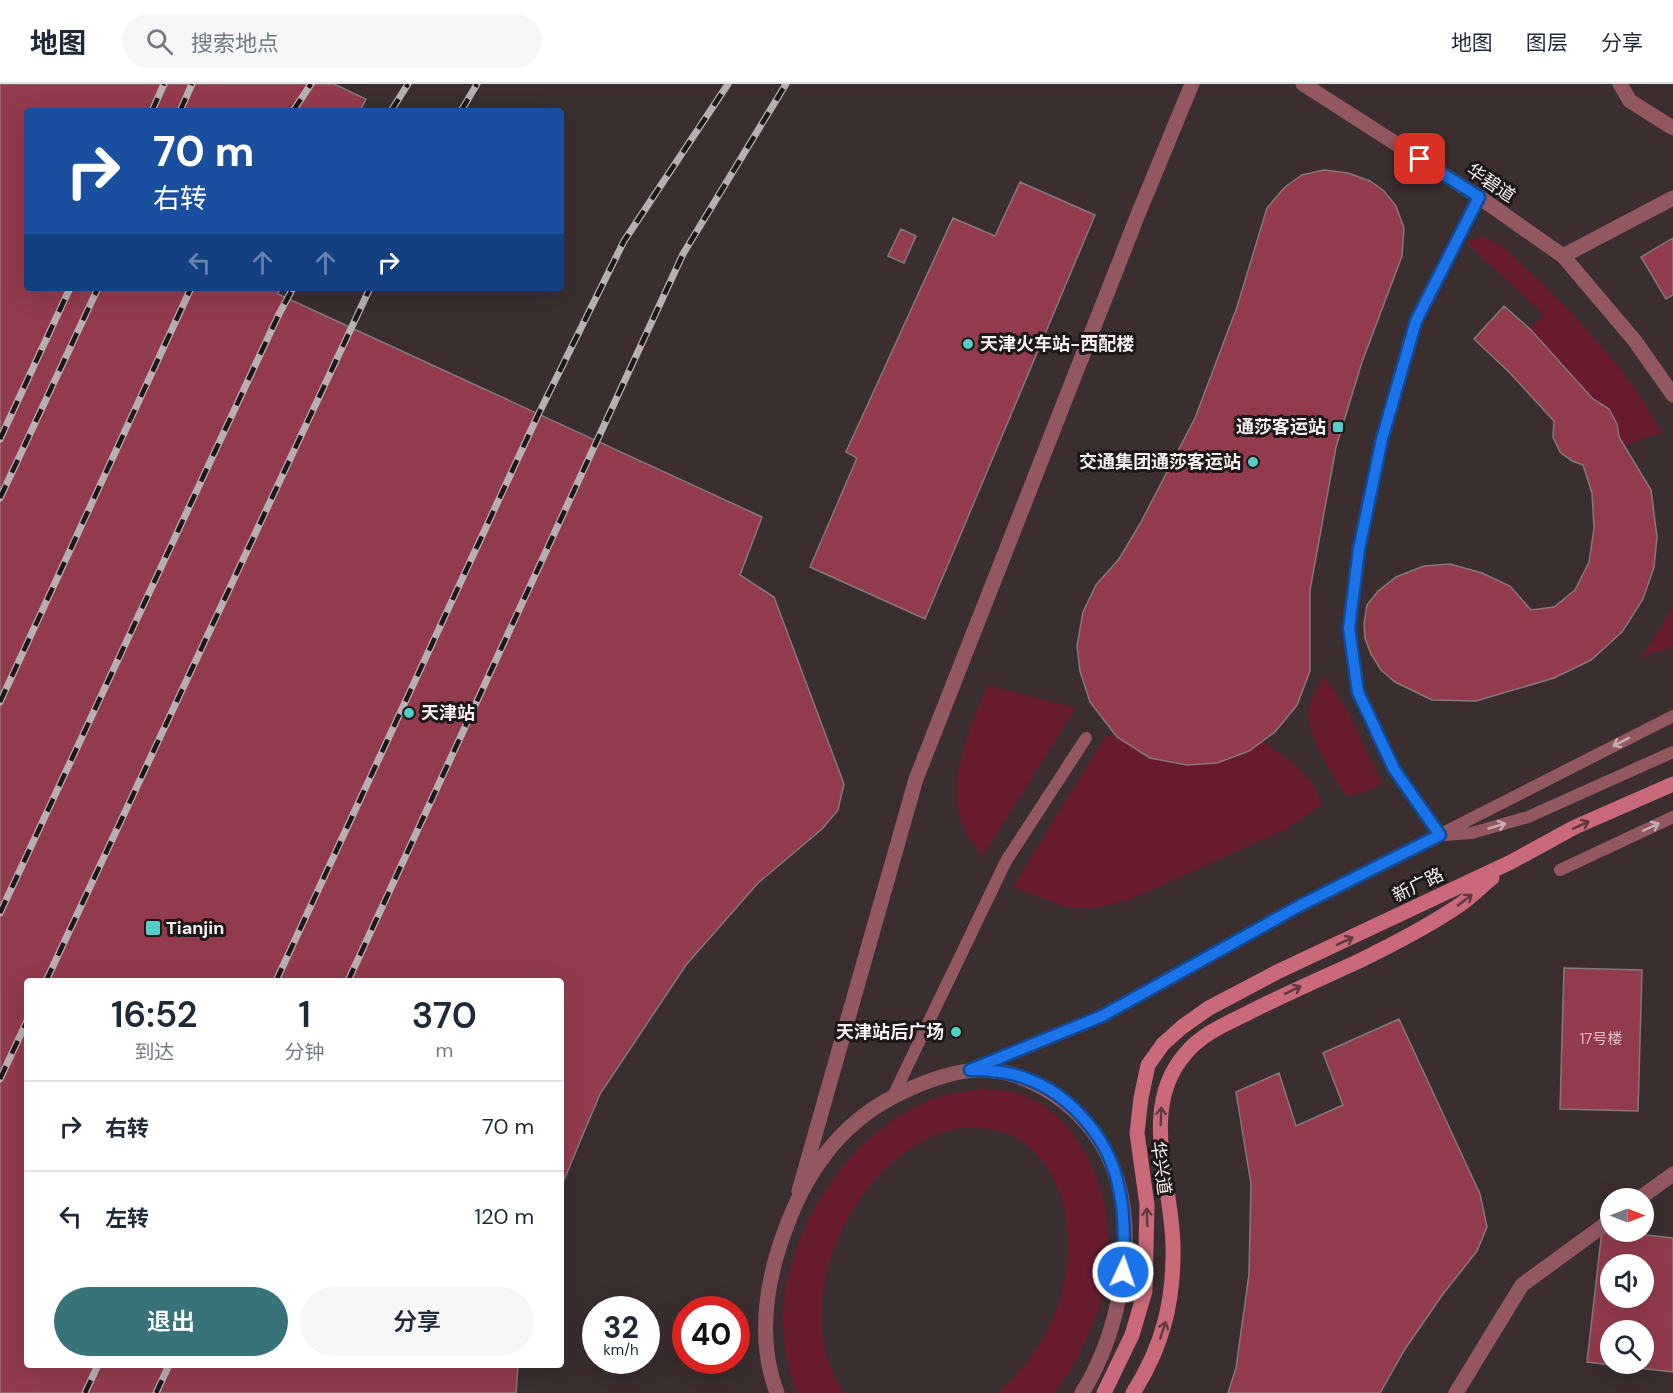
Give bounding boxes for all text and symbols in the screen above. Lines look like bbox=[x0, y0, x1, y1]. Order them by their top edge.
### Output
search box bbox=[122, 14, 542, 68]
text: 地图 bbox=[30, 25, 86, 62]
icon: search bbox=[143, 25, 176, 58]
text: 搜索地点 bbox=[191, 29, 279, 58]
text: 地图 bbox=[1451, 29, 1493, 57]
text: 图层 bbox=[1526, 29, 1568, 57]
text: 分享 bbox=[1601, 29, 1643, 57]
text: 70 m bbox=[153, 124, 254, 179]
icon: right bbox=[54, 132, 132, 210]
pin bbox=[1394, 133, 1445, 184]
icon: arrive bbox=[1403, 142, 1436, 175]
street label: 华碧道 bbox=[1462, 158, 1520, 208]
text: 右转 bbox=[153, 181, 207, 216]
icon: left bbox=[183, 246, 216, 279]
icon: ahead bbox=[246, 246, 279, 279]
icon: ahead bbox=[309, 246, 342, 279]
icon: right bbox=[372, 246, 405, 279]
place label: 天津火车站-西配楼 bbox=[980, 332, 1134, 356]
marker: 天津火车站-西配楼 bbox=[961, 337, 975, 351]
place label: 通莎客运站 bbox=[1236, 415, 1326, 439]
marker: 通莎客运站 bbox=[1331, 420, 1345, 434]
place label: 交通集团通莎客运站 bbox=[1079, 450, 1241, 474]
marker: 交通集团通莎客运站 bbox=[1246, 455, 1260, 469]
place label: 天津站 bbox=[421, 701, 475, 725]
marker: 天津站 bbox=[402, 706, 416, 720]
one-way arrow bbox=[1612, 737, 1630, 749]
one-way arrow bbox=[1571, 818, 1589, 830]
one-way arrow bbox=[1487, 820, 1506, 831]
one-way arrow bbox=[1641, 821, 1659, 833]
street label: 新广路 bbox=[1388, 862, 1448, 908]
one-way arrow bbox=[1457, 894, 1473, 907]
place label: Tianjin bbox=[166, 916, 224, 940]
marker: Tianjin bbox=[144, 919, 162, 937]
one-way arrow bbox=[1336, 935, 1354, 946]
one-way arrow bbox=[1283, 984, 1301, 996]
text: 16:52 bbox=[111, 991, 198, 1038]
text: 1 bbox=[298, 991, 311, 1038]
text: 370 bbox=[412, 992, 477, 1039]
place label: 天津站后广场 bbox=[836, 1020, 944, 1044]
marker: 天津站后广场 bbox=[949, 1025, 963, 1039]
house number: 17号楼 bbox=[1580, 1029, 1622, 1049]
text: m bbox=[435, 1037, 453, 1063]
text: 到达 bbox=[134, 1039, 174, 1065]
text: 分钟 bbox=[285, 1039, 325, 1065]
one-way arrow bbox=[1155, 1107, 1167, 1127]
icon: right bbox=[54, 1110, 87, 1143]
text: 70 m bbox=[482, 1112, 534, 1141]
text: 右转 bbox=[105, 1114, 149, 1143]
street label: 华兴道 bbox=[1145, 1140, 1177, 1196]
north arrow bbox=[1600, 1188, 1654, 1242]
map controls bbox=[1600, 1188, 1654, 1374]
icon: left bbox=[54, 1200, 87, 1233]
text: 120 m bbox=[474, 1202, 534, 1231]
text: 左转 bbox=[105, 1204, 149, 1233]
one-way arrow bbox=[1142, 1207, 1153, 1227]
position arrow bbox=[1091, 1240, 1155, 1304]
button: sound bbox=[1600, 1254, 1654, 1308]
button: 退出 bbox=[54, 1287, 288, 1356]
button: 分享 bbox=[300, 1287, 534, 1356]
speed limit sign: 40 bbox=[672, 1296, 750, 1374]
text: 32 bbox=[603, 1308, 639, 1347]
button: search bbox=[1600, 1320, 1654, 1374]
one-way arrow bbox=[1158, 1321, 1169, 1340]
text: km/h bbox=[603, 1340, 639, 1360]

